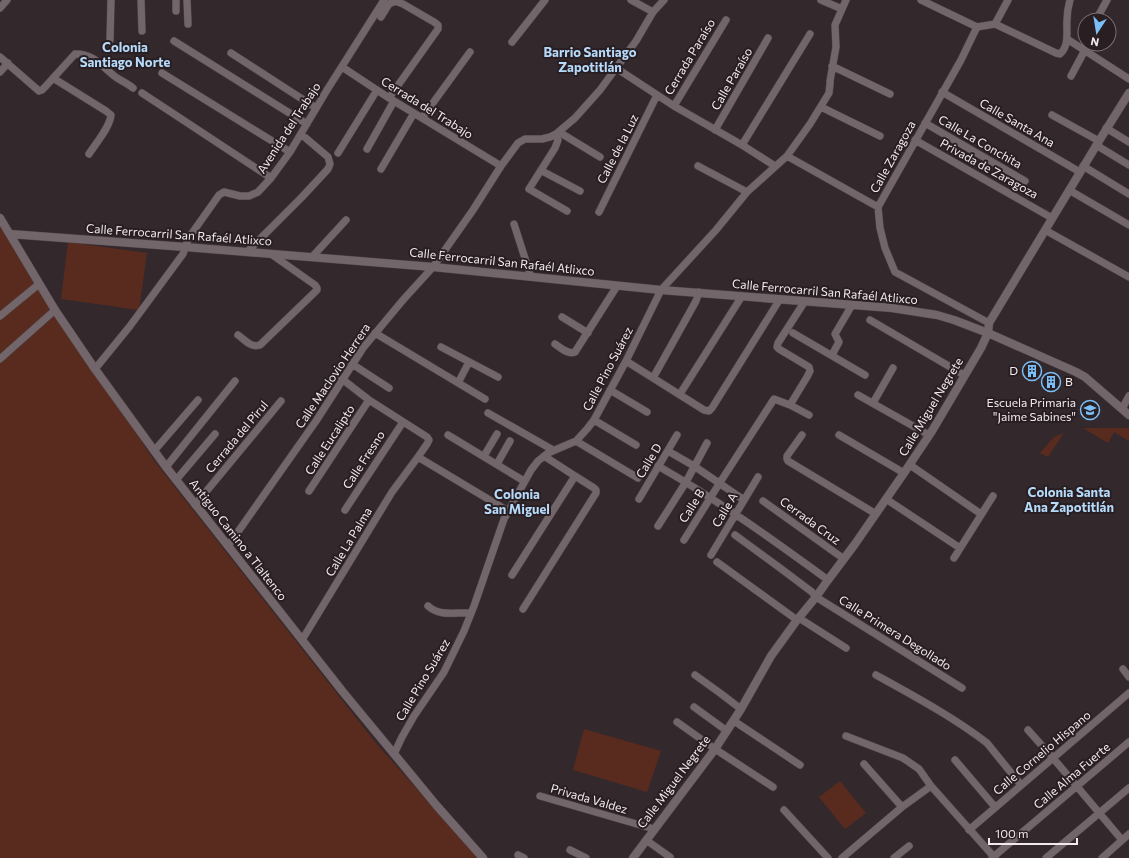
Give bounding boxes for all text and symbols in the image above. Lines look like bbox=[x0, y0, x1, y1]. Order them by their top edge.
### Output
north arrow bbox=[1077, 12, 1117, 52]
street label: Cerrada Paraíso bbox=[661, 16, 717, 97]
text: N bbox=[1089, 35, 1100, 49]
district label: Colonia Santiago Norte bbox=[80, 39, 170, 70]
district label: Barrio Santiago Zapotitlán bbox=[544, 44, 637, 75]
street label: Calle Paraíso bbox=[708, 45, 755, 112]
street label: Cerrada del Trabajo bbox=[379, 73, 476, 141]
street label: Avenida del Trabajo bbox=[254, 79, 323, 175]
street label: Calle Santa Ana bbox=[977, 95, 1058, 149]
street label: Calle de la Luz bbox=[594, 112, 641, 186]
street label: Calle La Conchita bbox=[936, 112, 1025, 171]
street label: Calle Zaragoza bbox=[867, 118, 918, 195]
street label: Privada de Zaragoza bbox=[938, 135, 1041, 201]
street label: Calle Ferrocarril San Rafaél Atlixco bbox=[86, 221, 273, 247]
street label: Calle Ferrocarril San Rafaél Atlixco bbox=[409, 244, 596, 278]
street label: Calle Ferrocarril San Rafaél Atlixco bbox=[732, 276, 919, 306]
street label: Calle Maclovio Herrera bbox=[292, 320, 373, 431]
street label: Calle Pino Suárez bbox=[579, 324, 635, 413]
street label: Calle Miguel Negrete bbox=[895, 355, 965, 458]
building icon: D bbox=[1021, 360, 1043, 382]
place label: D bbox=[1009, 363, 1018, 377]
building icon: B bbox=[1040, 371, 1062, 393]
place label: B bbox=[1065, 374, 1073, 388]
place label: Escuela Primaria "Jaime Sabines" bbox=[987, 395, 1076, 424]
street label: Cerrada del Pirul bbox=[202, 398, 270, 475]
school or university icon: Escuela Primaria "Jaime Sabines" bbox=[1079, 399, 1101, 421]
street label: Calle Eucalipto bbox=[301, 402, 357, 477]
street label: Calle Fresno bbox=[339, 428, 387, 491]
street label: Calle D bbox=[632, 440, 664, 480]
street label: Antiguo Camino a Tlaltenco bbox=[187, 476, 290, 603]
district label: Colonia Santa Ana Zapotitlán bbox=[1024, 484, 1114, 515]
district label: Colonia San Miguel bbox=[484, 486, 550, 517]
street label: Calle B bbox=[675, 486, 707, 525]
street label: Calle A bbox=[708, 490, 740, 529]
street label: Cerrada Cruz bbox=[778, 494, 844, 547]
street label: Calle La Palma bbox=[322, 504, 374, 579]
street label: Calle Primera Degollado bbox=[837, 592, 954, 672]
street label: Calle Pino Suárez bbox=[392, 636, 452, 723]
street label: Calle Cornelio Hispano bbox=[990, 707, 1093, 797]
street label: Calle Miguel Negrete bbox=[634, 732, 713, 831]
street label: Calle Alma Fuerte bbox=[1030, 739, 1112, 811]
street label: Privada Valdez bbox=[549, 780, 629, 816]
scale bar bbox=[989, 820, 1077, 846]
text: 100 m bbox=[995, 826, 1029, 840]

